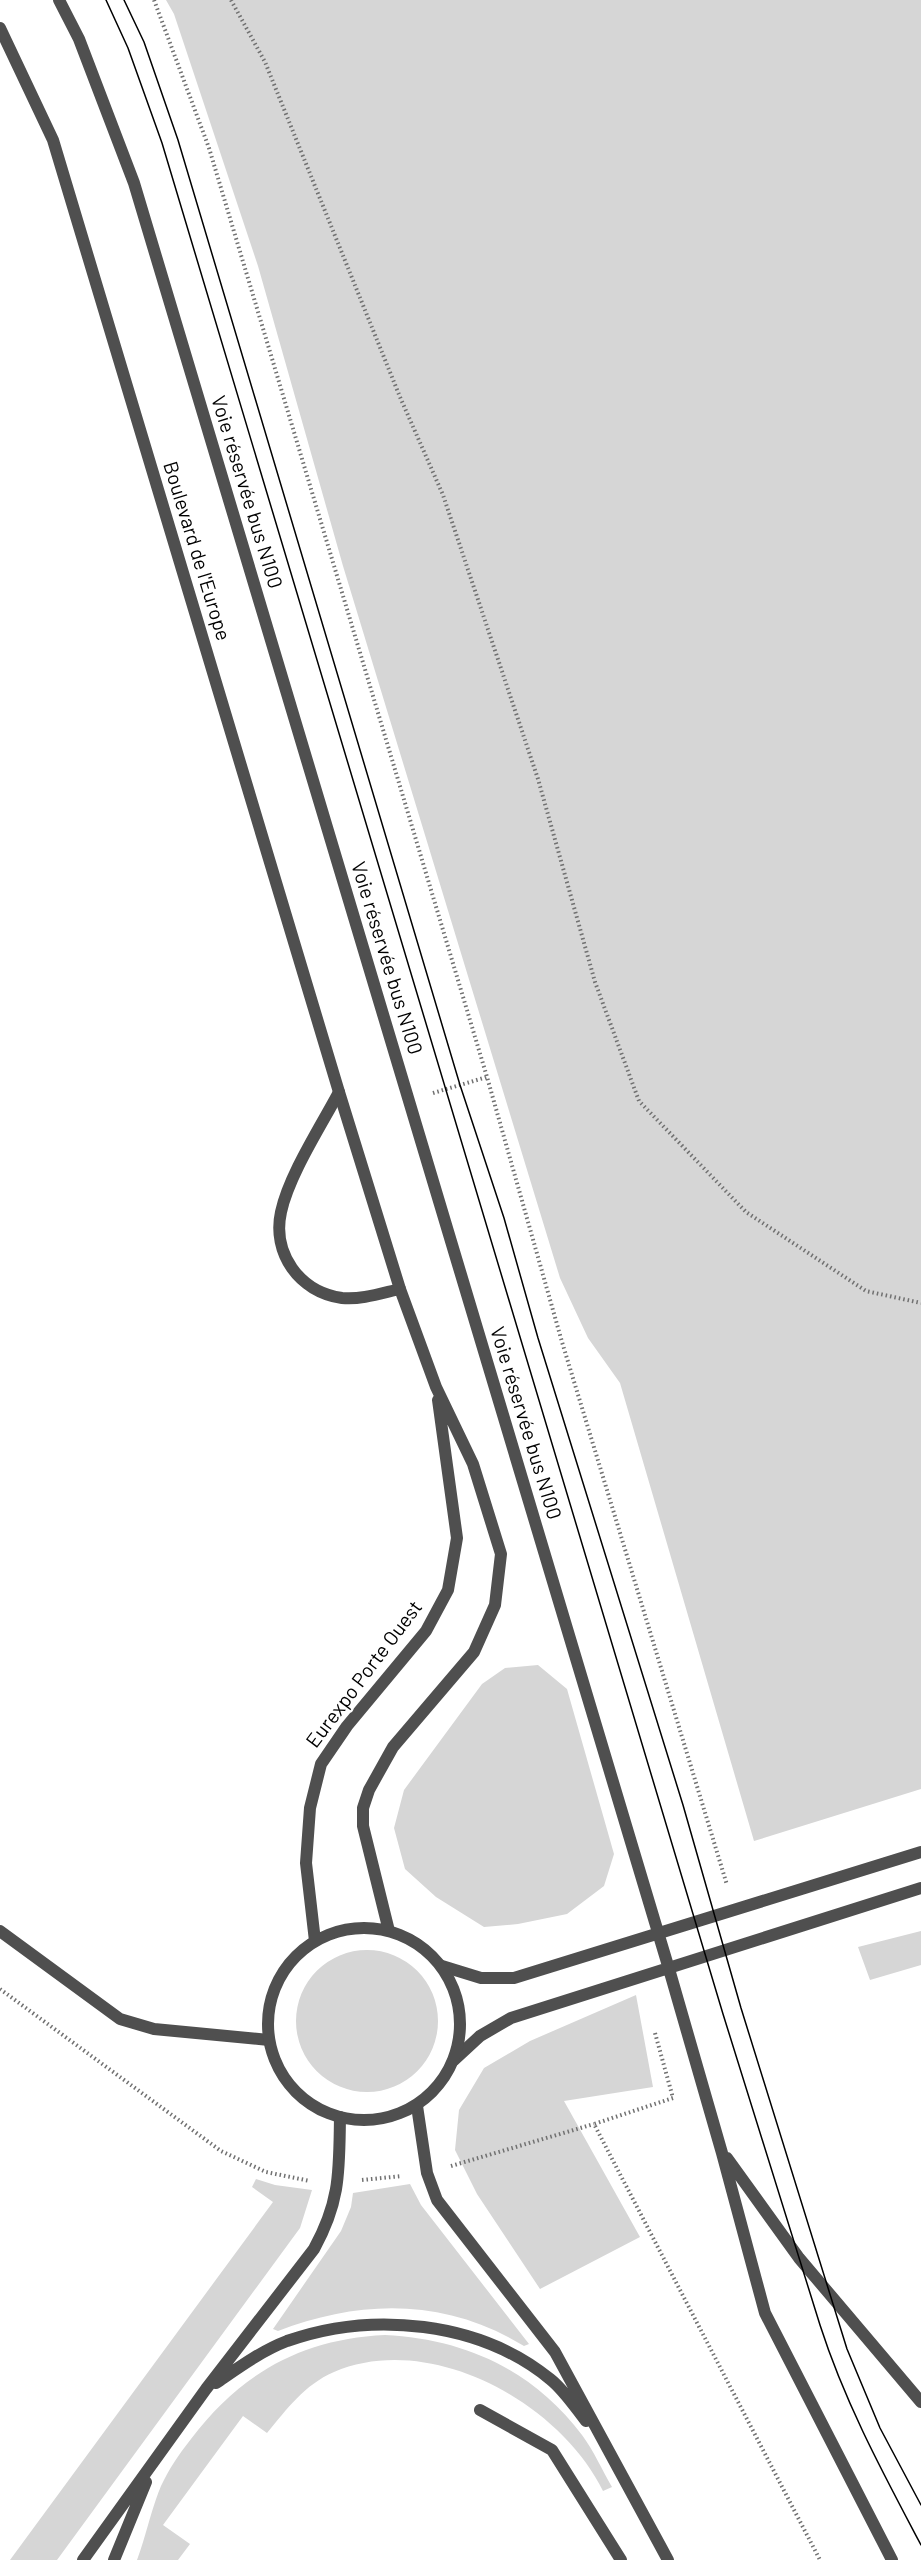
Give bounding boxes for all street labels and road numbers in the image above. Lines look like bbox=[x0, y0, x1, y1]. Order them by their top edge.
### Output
street label: Voie réservée bus N100 bbox=[207, 393, 289, 591]
street label: Boulevard de l'Europe bbox=[159, 458, 237, 643]
street label: Voie réservée bus N100 bbox=[347, 859, 429, 1057]
street label: Voie réservée bus N100 bbox=[486, 1324, 568, 1522]
street label: Eurexpo Porte Ouest bbox=[300, 1595, 426, 1752]

